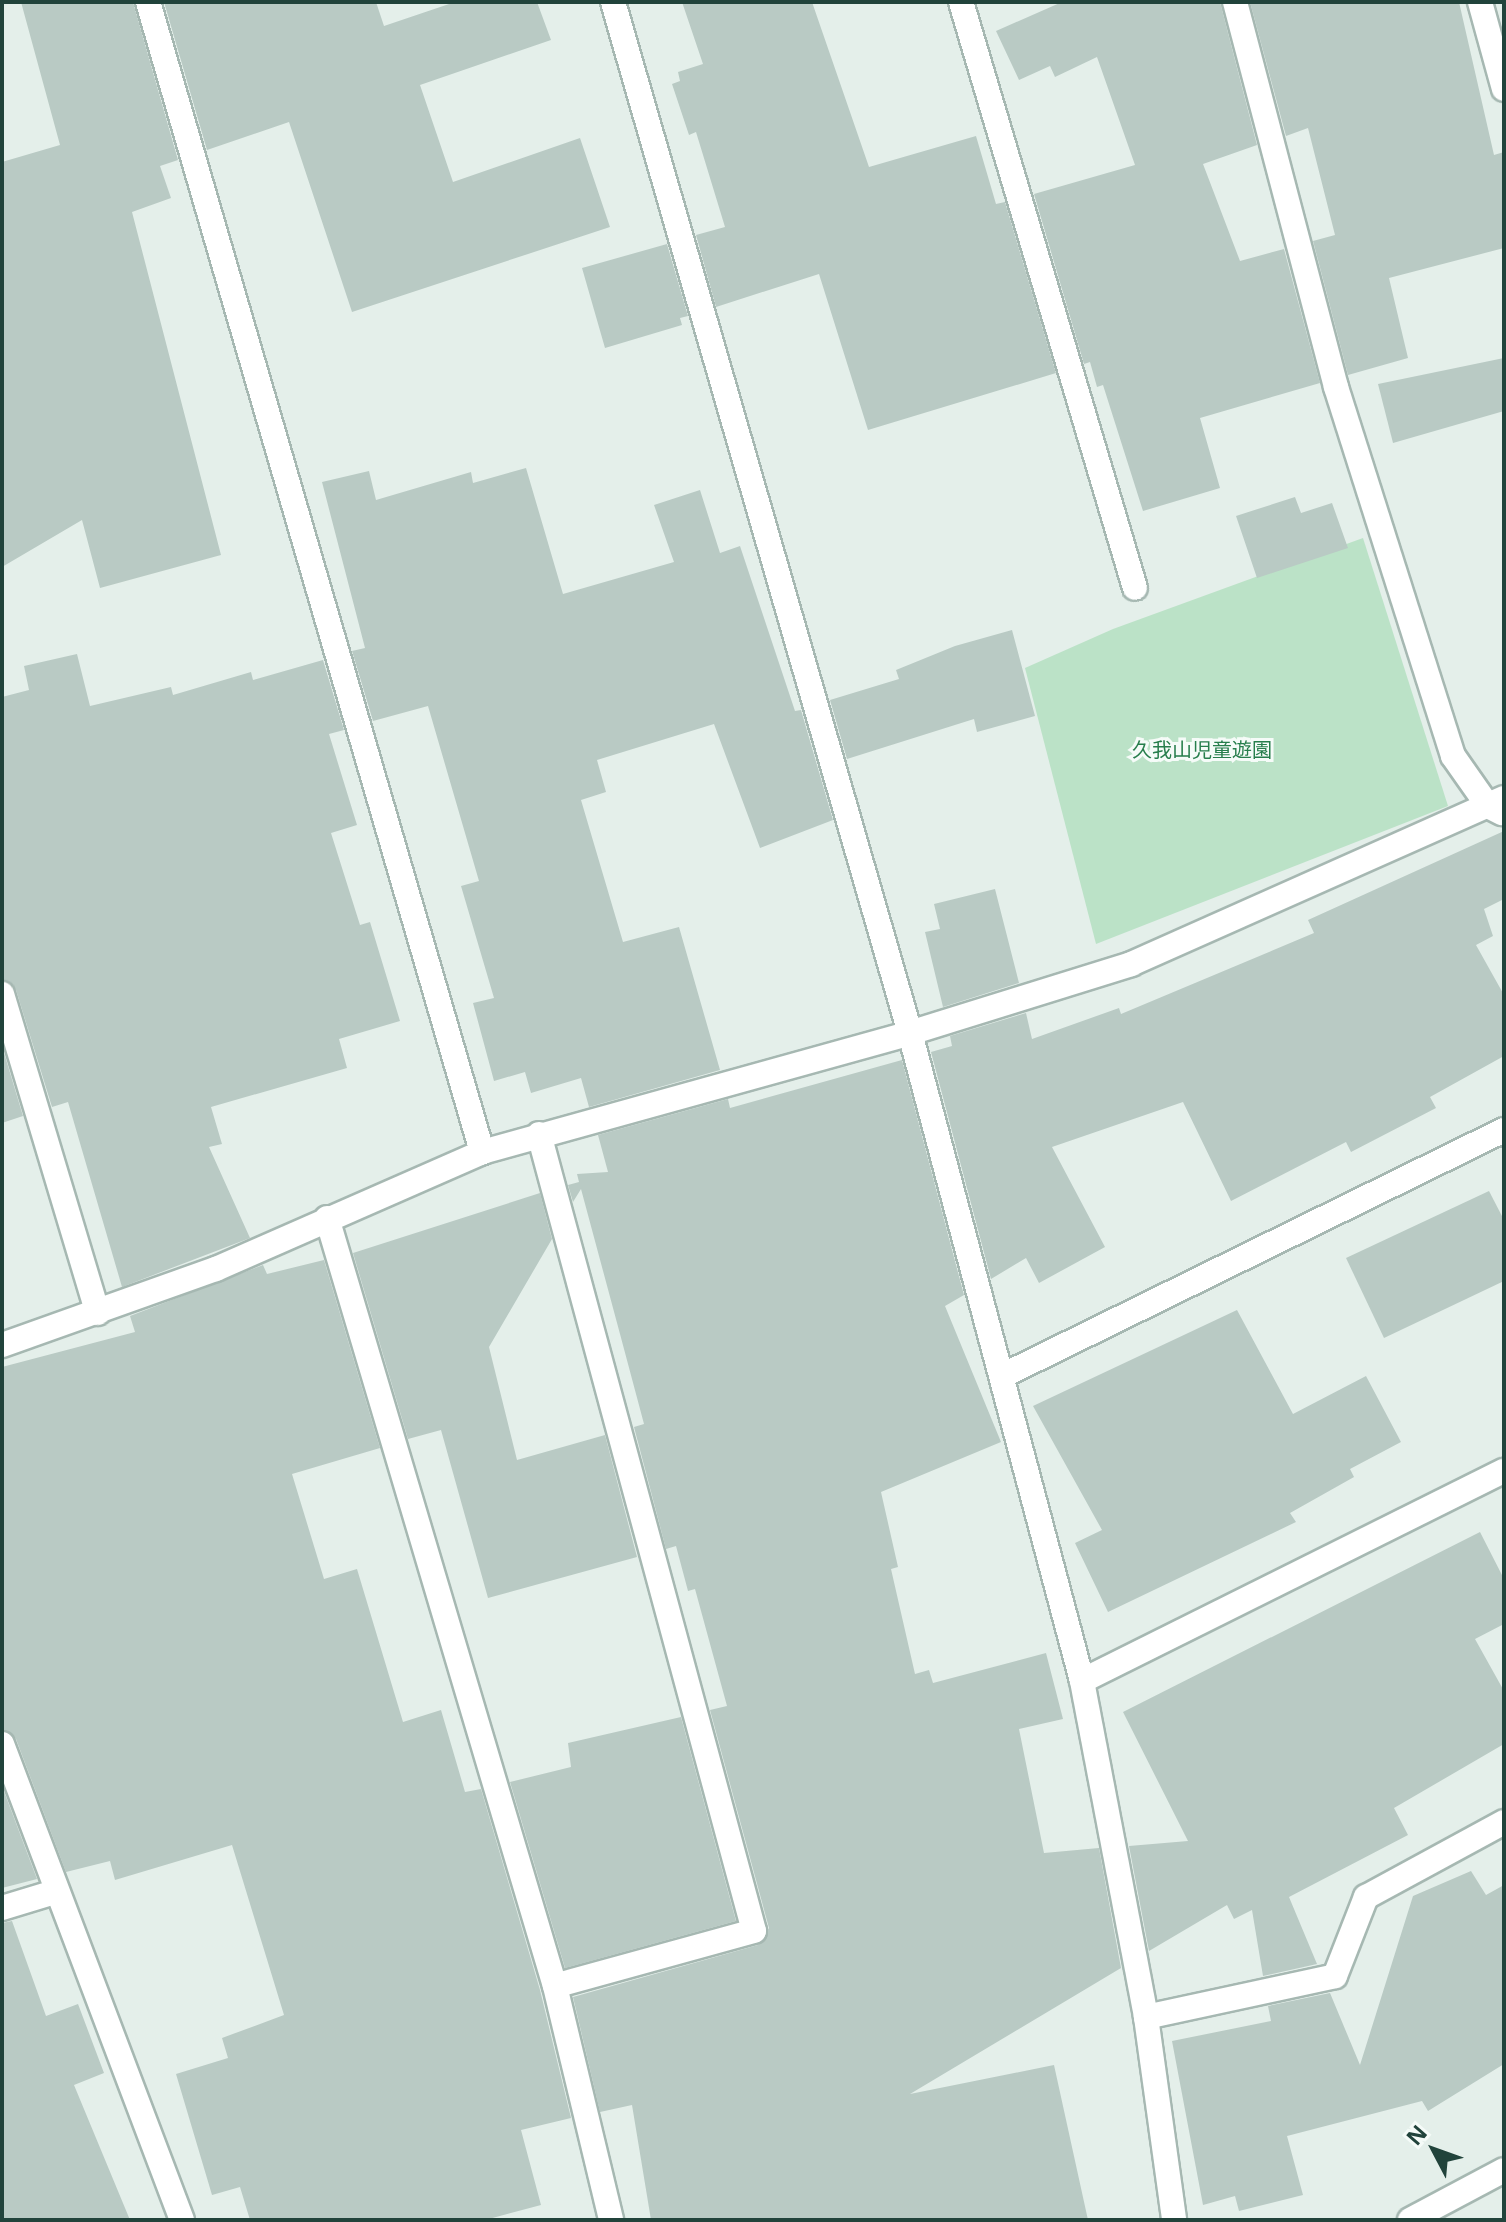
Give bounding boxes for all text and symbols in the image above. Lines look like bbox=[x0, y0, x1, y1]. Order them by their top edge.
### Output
park label: 久我山児童遊園 bbox=[1132, 737, 1272, 761]
north arrow bbox=[1394, 2110, 1474, 2190]
text: N bbox=[1399, 2118, 1433, 2151]

